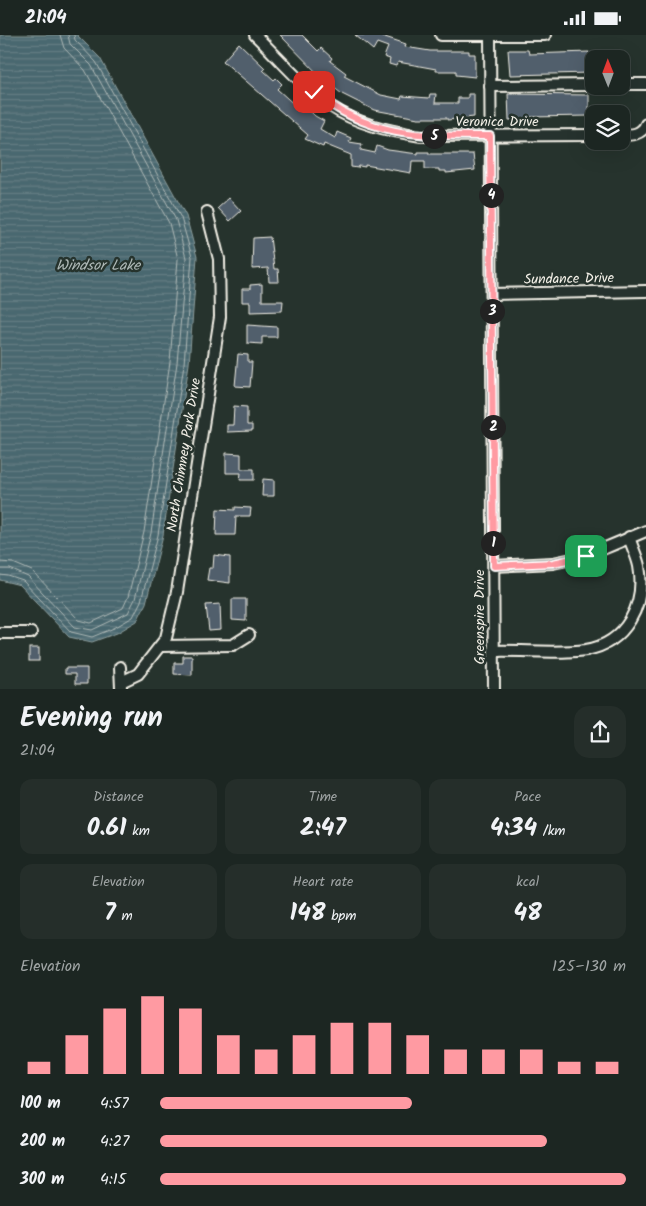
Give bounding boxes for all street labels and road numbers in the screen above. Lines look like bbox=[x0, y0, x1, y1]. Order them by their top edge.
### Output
street label: Veronica Drive bbox=[455, 111, 539, 133]
street label: Sundance Drive bbox=[524, 267, 615, 291]
street label: North Chimney Park Drive bbox=[161, 376, 207, 534]
street label: Greenspire Drive bbox=[469, 569, 491, 665]

